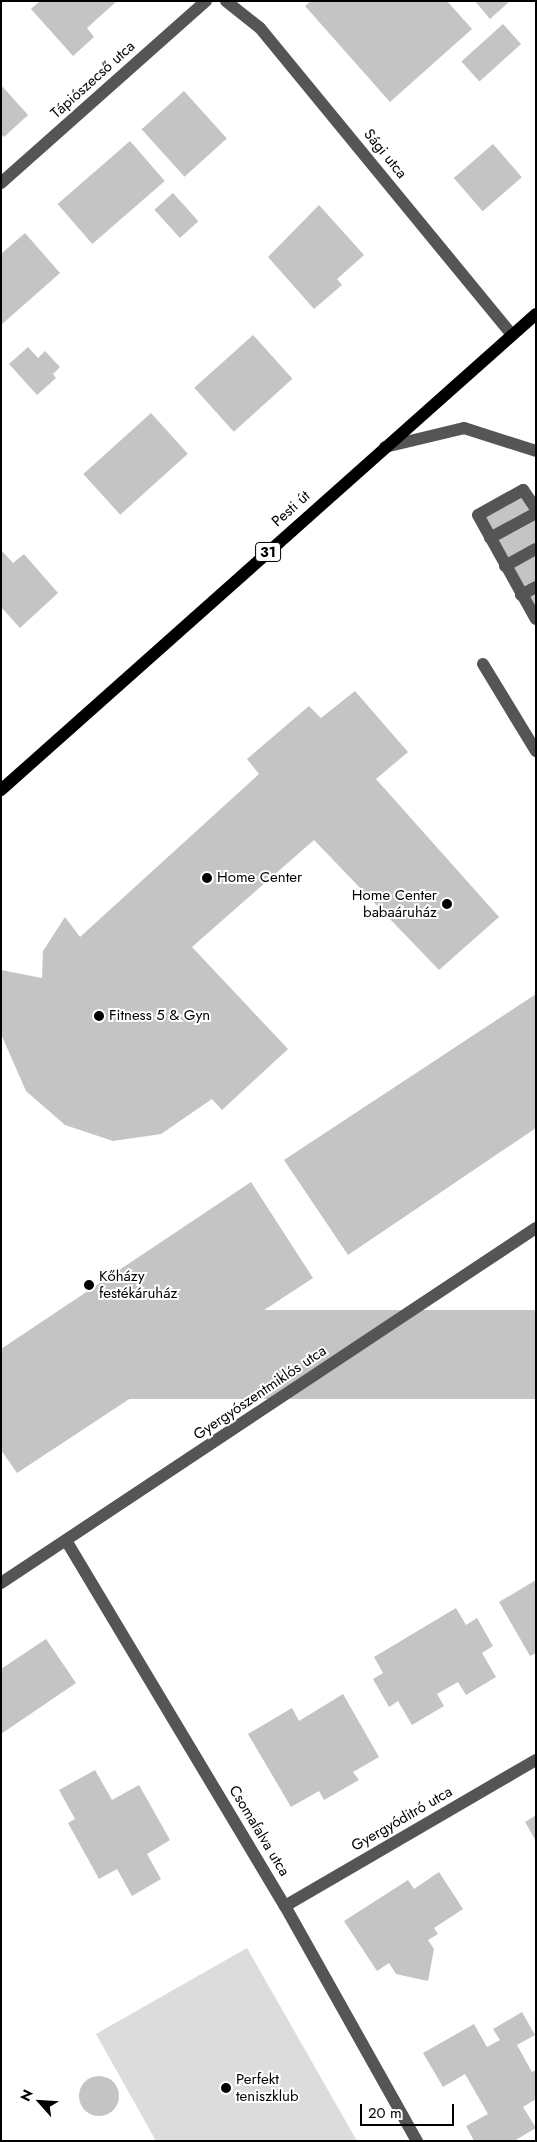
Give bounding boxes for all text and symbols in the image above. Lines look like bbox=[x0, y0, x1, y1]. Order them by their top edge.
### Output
street label: Tápiószecső utca bbox=[47, 37, 139, 123]
street label: Sági utca bbox=[360, 126, 410, 182]
street label: Pesti út bbox=[268, 487, 314, 531]
road number: 31 bbox=[254, 540, 282, 564]
place label: Home Center bbox=[217, 869, 302, 887]
marker: Home Center bbox=[201, 872, 213, 884]
place label: Home Center babaáruház bbox=[352, 886, 437, 921]
marker: Home Center babaáruház bbox=[441, 898, 453, 910]
place label: Fitness 5 & Gyn bbox=[109, 1007, 210, 1025]
marker: Fitness 5 & Gyn bbox=[93, 1010, 105, 1022]
place label: Kőházy festékáruház bbox=[99, 1267, 177, 1302]
marker: Kőházy festékáruház bbox=[83, 1279, 95, 1291]
street label: Gyergyószentmiklós utca bbox=[190, 1342, 330, 1444]
street label: Csomafalva utca bbox=[225, 1782, 293, 1880]
street label: Gyergyóditró utca bbox=[348, 1783, 456, 1855]
place label: Perfekt teniszklub bbox=[236, 2070, 299, 2105]
north arrow bbox=[15, 2077, 65, 2127]
marker: Perfekt teniszklub bbox=[220, 2082, 232, 2094]
text: N bbox=[15, 2086, 38, 2105]
scale bar bbox=[362, 2094, 456, 2126]
text: 20 m bbox=[368, 2102, 402, 2124]

